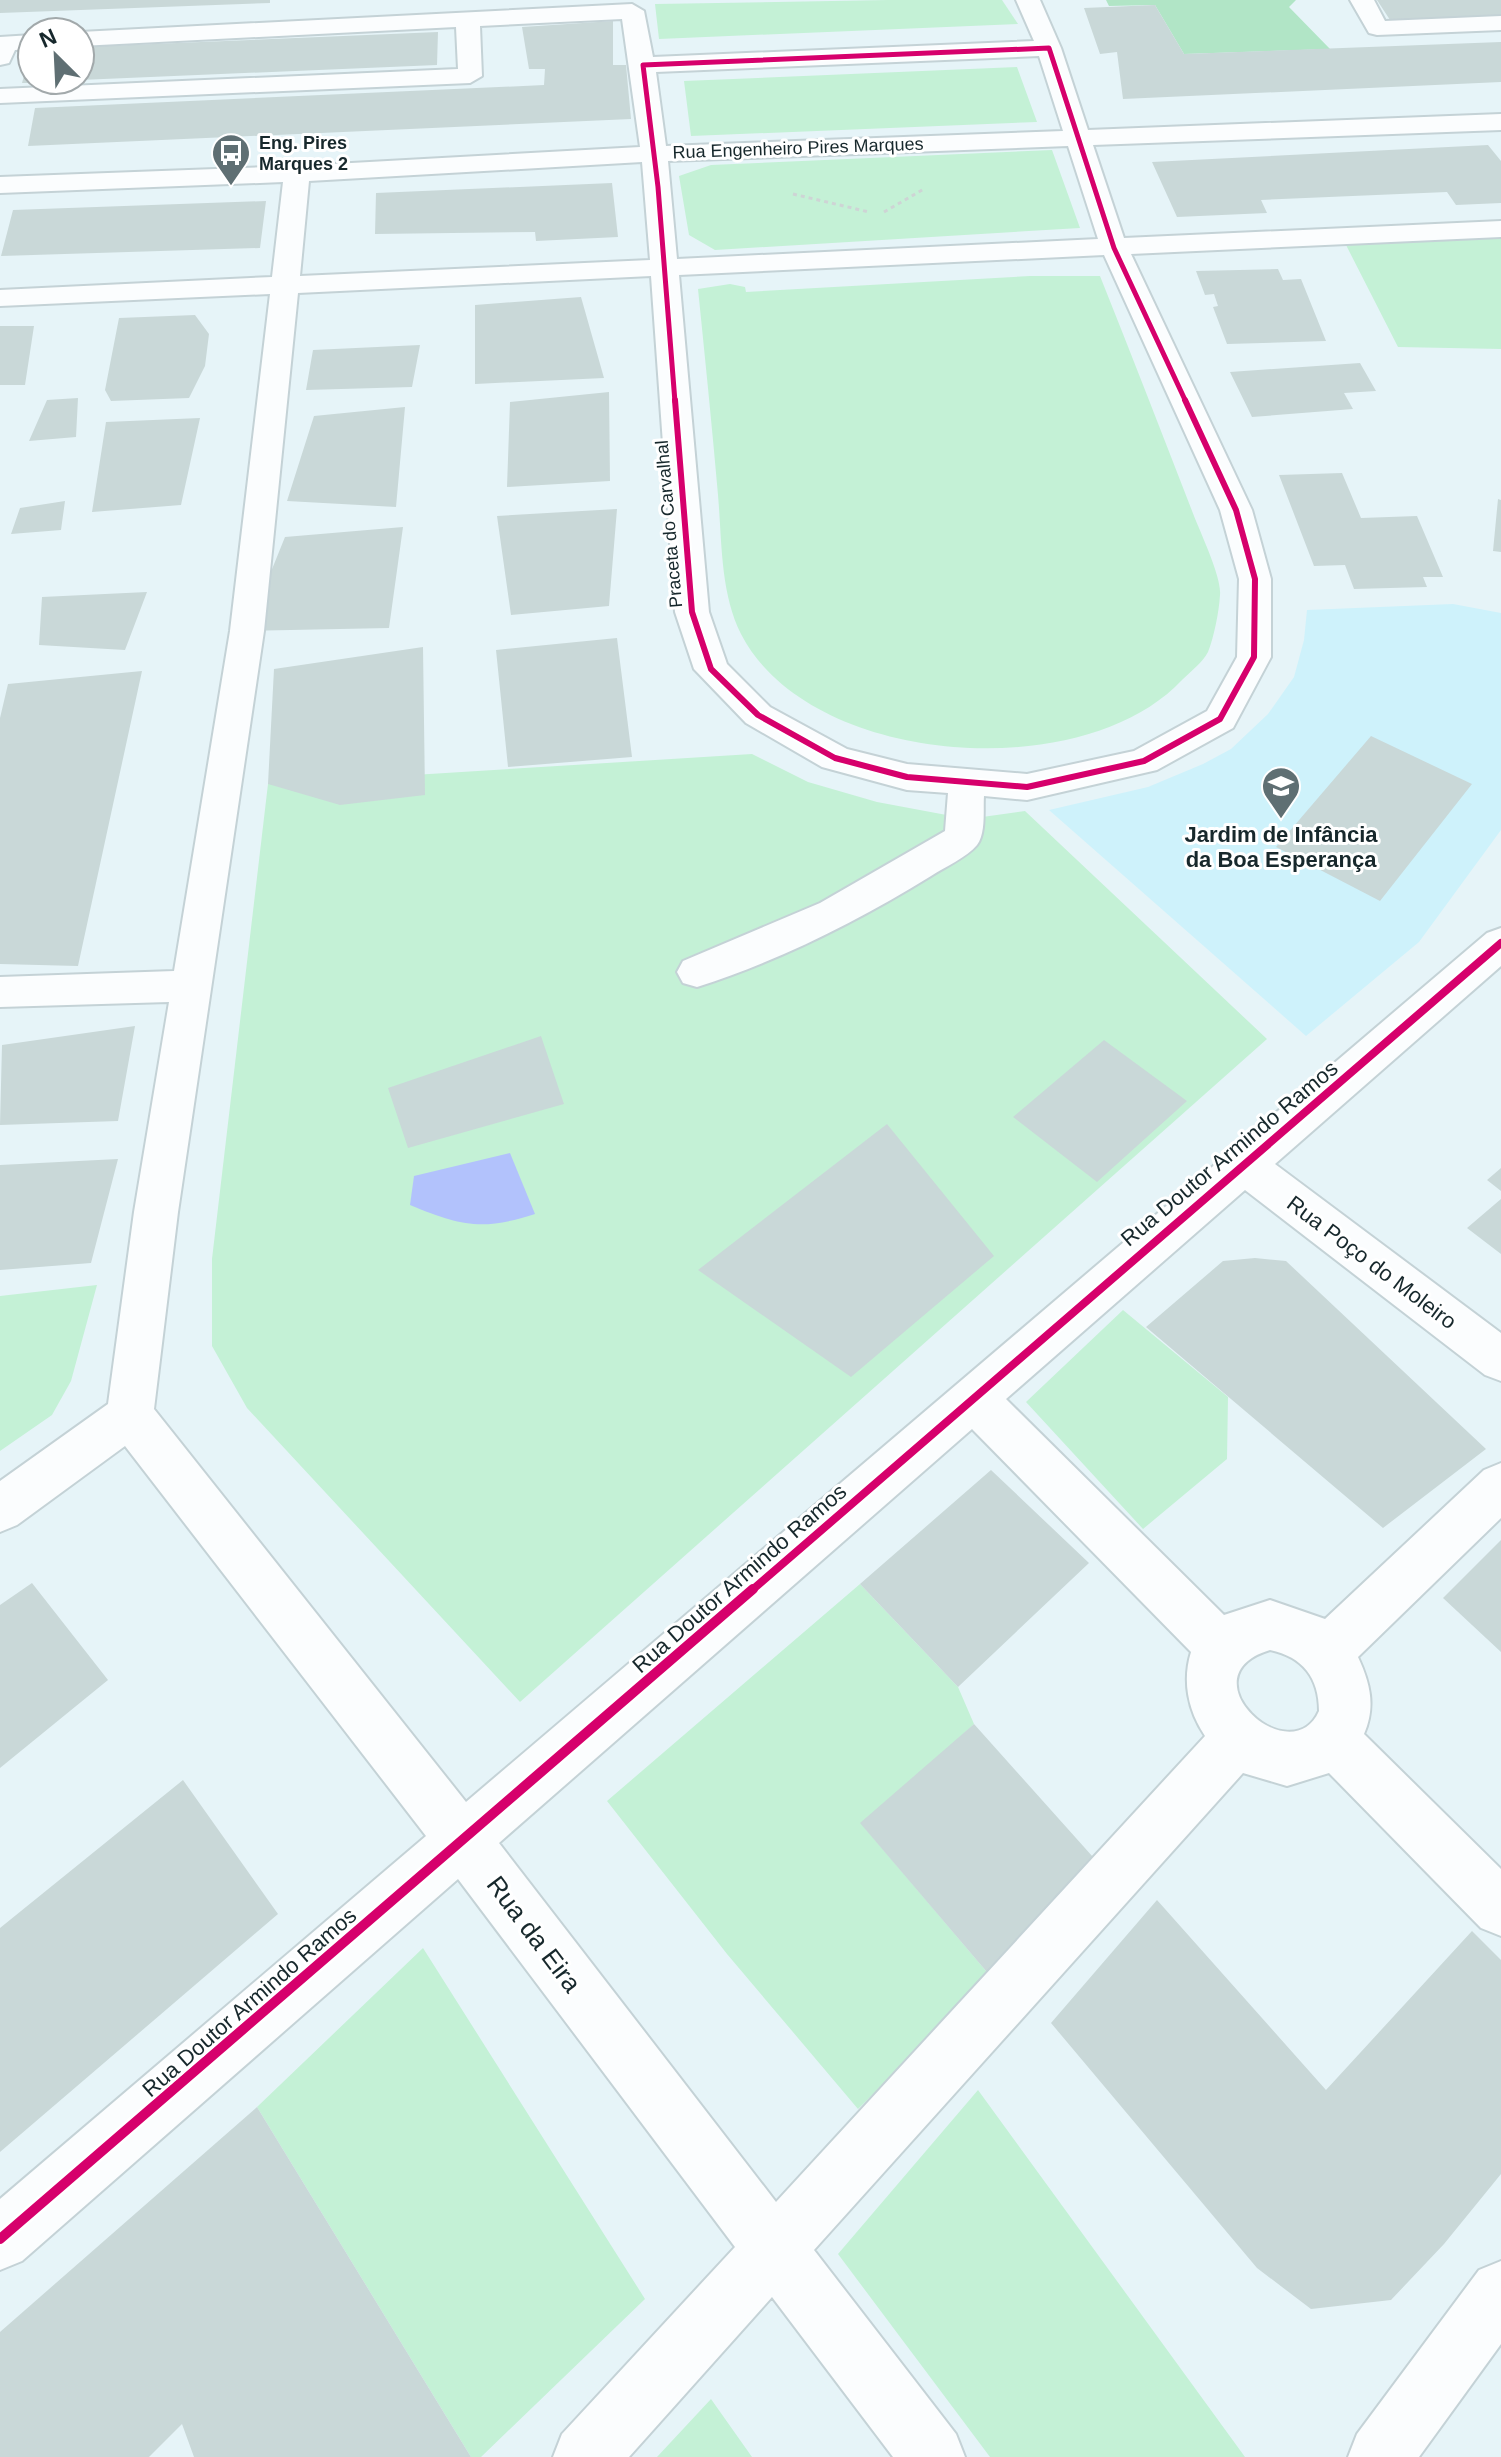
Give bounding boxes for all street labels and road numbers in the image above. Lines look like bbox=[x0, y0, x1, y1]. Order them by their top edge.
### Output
street label: Rua Engenheiro Pires Marques bbox=[672, 134, 924, 162]
street label: Praceta do Carvalhal bbox=[652, 439, 686, 609]
street label: Rua Doutor Armindo Ramos bbox=[1116, 1055, 1343, 1251]
street label: Rua Poço do Moleiro bbox=[1282, 1191, 1461, 1334]
street label: Rua Doutor Armindo Ramos bbox=[627, 1479, 851, 1678]
street label: Rua da Eira bbox=[481, 1870, 588, 1998]
street label: Rua Doutor Armindo Ramos bbox=[137, 1903, 361, 2102]

